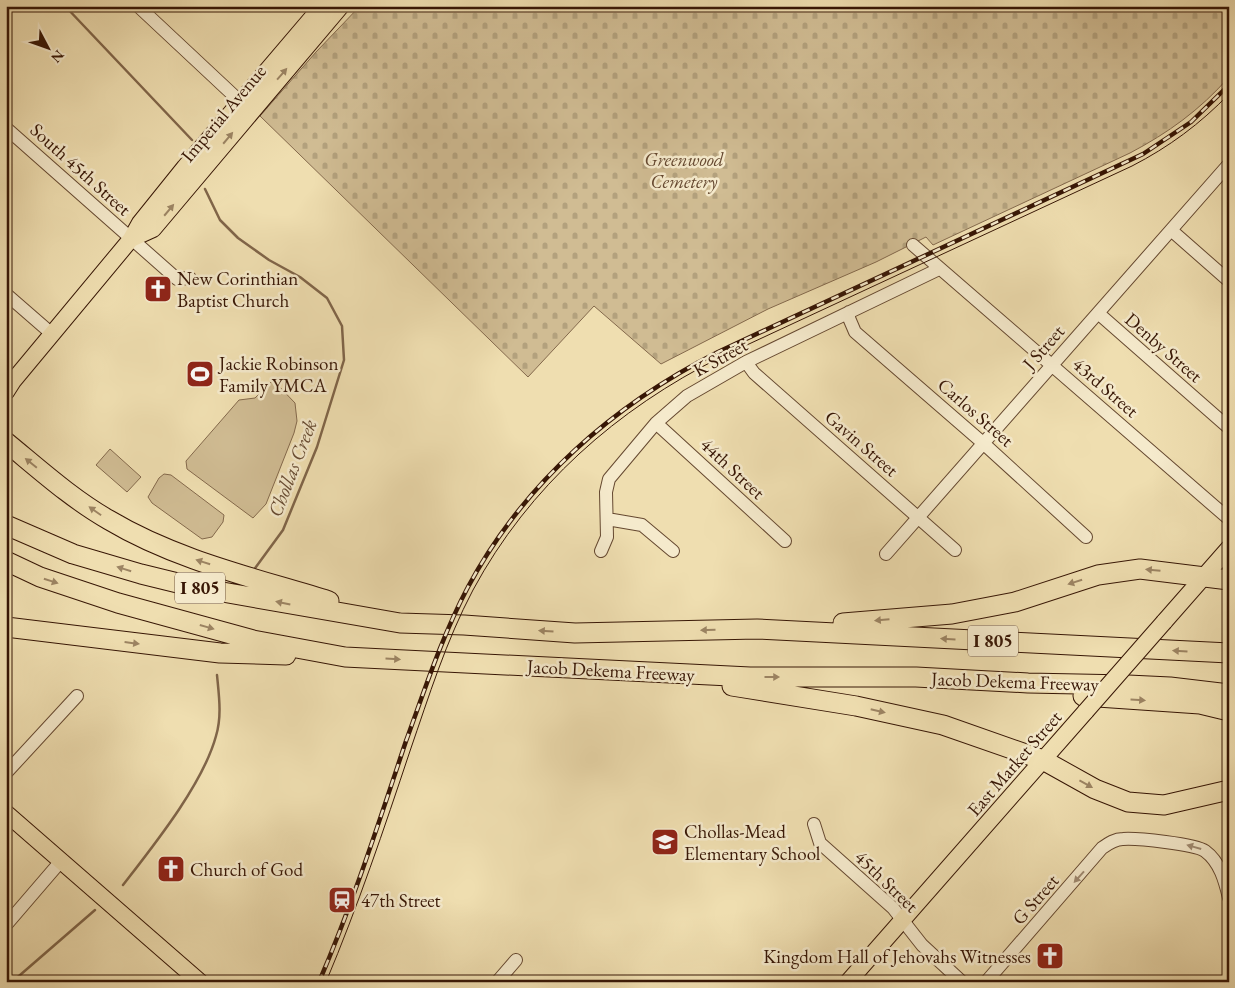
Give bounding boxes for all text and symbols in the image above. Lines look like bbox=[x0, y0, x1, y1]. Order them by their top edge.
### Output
north arrow bbox=[22, 22, 72, 72]
text: N bbox=[47, 46, 68, 67]
street label: Imperial Avenue bbox=[175, 59, 272, 167]
one-way arrow bbox=[276, 69, 288, 81]
street label: South 45th Street bbox=[25, 117, 136, 221]
one-way arrow bbox=[223, 132, 234, 145]
park label: Greenwood Cemetery bbox=[644, 147, 724, 194]
one-way arrow bbox=[163, 204, 174, 217]
place label: New Corinthian Baptist Church bbox=[177, 266, 298, 313]
church icon: New Corinthian Baptist Church bbox=[143, 274, 173, 304]
street label: Denby Street bbox=[1120, 307, 1208, 388]
street label: J Street bbox=[1016, 319, 1070, 377]
street label: K Street bbox=[689, 332, 752, 383]
place label: Jackie Robinson Family YMCA bbox=[217, 351, 339, 398]
street label: 43rd Street bbox=[1067, 352, 1144, 423]
sports icon: Jackie Robinson Family YMCA bbox=[185, 359, 215, 389]
street label: Carlos Street bbox=[932, 372, 1019, 452]
street label: Gavin Street bbox=[820, 405, 904, 482]
water label: Chollas Creek bbox=[261, 415, 323, 521]
street label: 44th Street bbox=[695, 432, 770, 505]
one-way arrow bbox=[25, 457, 38, 468]
one-way arrow bbox=[89, 506, 102, 516]
one-way arrow bbox=[195, 557, 210, 565]
one-way arrow bbox=[117, 564, 132, 572]
one-way arrow bbox=[1144, 566, 1160, 574]
road number: I 805 bbox=[175, 572, 225, 604]
one-way arrow bbox=[44, 577, 59, 585]
one-way arrow bbox=[1068, 579, 1083, 587]
one-way arrow bbox=[275, 598, 291, 606]
one-way arrow bbox=[874, 616, 890, 624]
one-way arrow bbox=[199, 623, 214, 631]
one-way arrow bbox=[700, 626, 716, 634]
road number: I 805 bbox=[968, 626, 1018, 656]
one-way arrow bbox=[537, 627, 553, 635]
one-way arrow bbox=[940, 634, 956, 642]
one-way arrow bbox=[125, 639, 141, 647]
one-way arrow bbox=[1172, 646, 1188, 654]
street label: Jacob Dekema Freeway bbox=[525, 654, 696, 687]
one-way arrow bbox=[386, 656, 402, 664]
street label: Jacob Dekema Freeway bbox=[929, 666, 1100, 697]
one-way arrow bbox=[764, 673, 780, 681]
one-way arrow bbox=[1131, 696, 1147, 704]
street label: East Market Street bbox=[962, 705, 1067, 821]
one-way arrow bbox=[870, 707, 885, 715]
one-way arrow bbox=[1079, 779, 1092, 788]
place label: Chollas-Mead Elementary School bbox=[684, 819, 821, 866]
school or university icon: Chollas-Mead Elementary School bbox=[650, 827, 680, 857]
one-way arrow bbox=[1187, 843, 1202, 851]
street label: 45th Street bbox=[849, 845, 924, 918]
church icon: Church of God bbox=[156, 854, 186, 884]
place label: Church of God bbox=[190, 857, 303, 882]
street label: G Street bbox=[1006, 869, 1064, 930]
one-way arrow bbox=[1073, 871, 1085, 883]
station icon: 47th Street bbox=[327, 885, 357, 915]
place label: 47th Street bbox=[361, 888, 441, 913]
church icon: Kingdom Hall of Jehovahs Witnesses bbox=[1035, 941, 1065, 971]
place label: Kingdom Hall of Jehovahs Witnesses bbox=[763, 944, 1031, 969]

